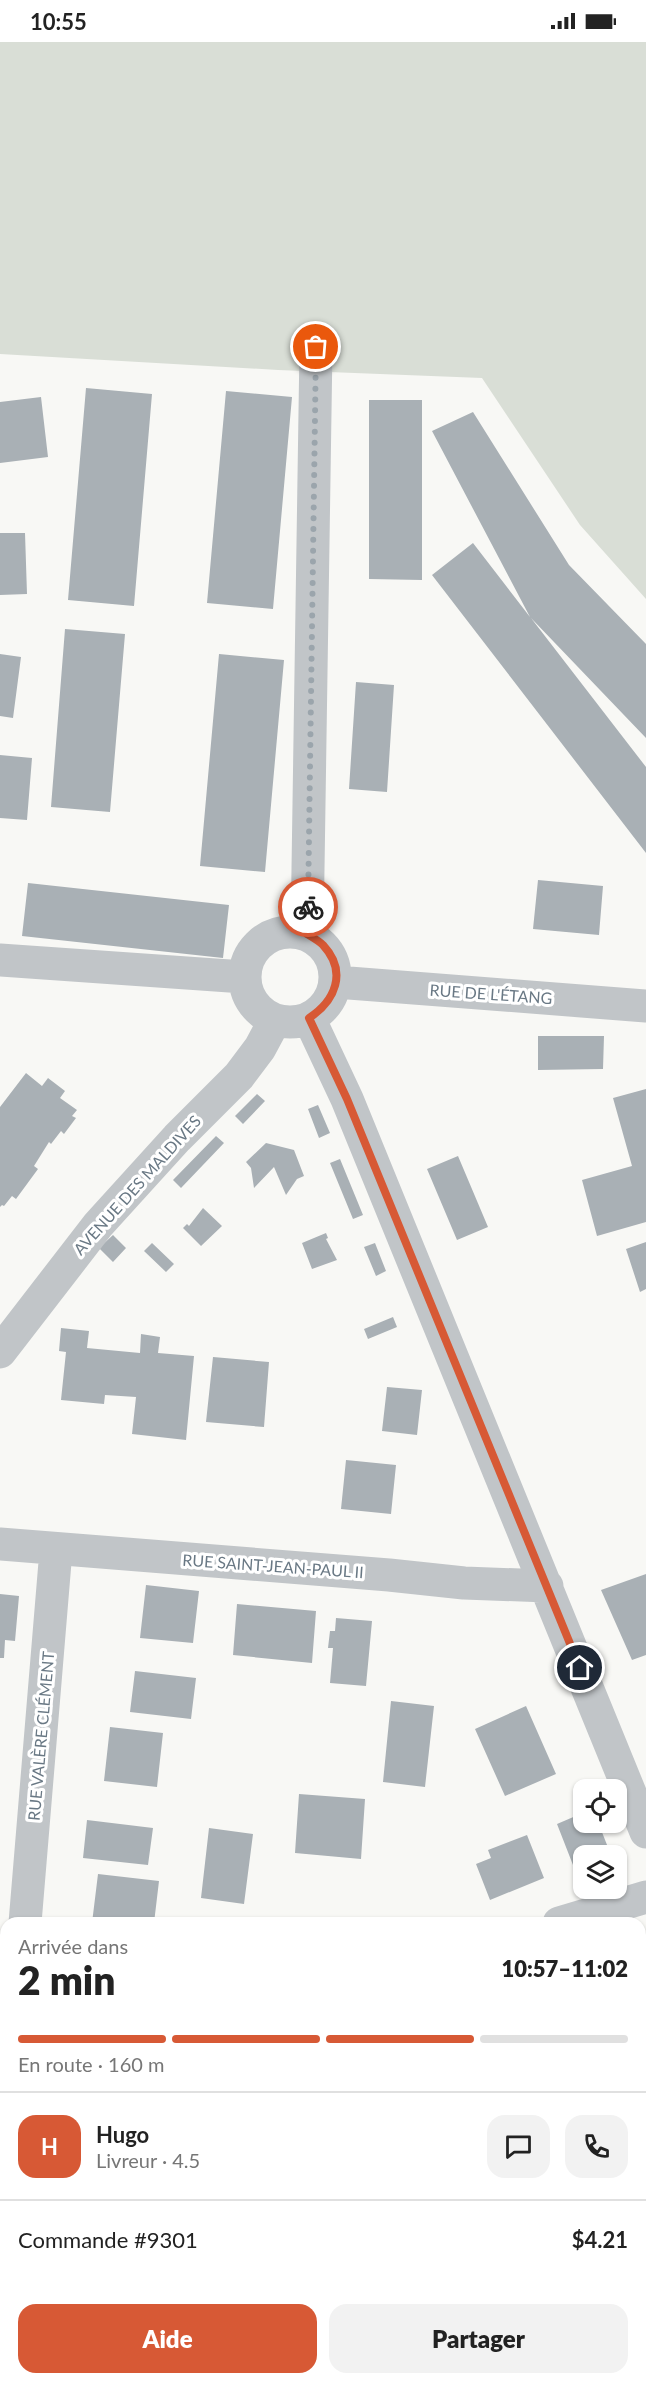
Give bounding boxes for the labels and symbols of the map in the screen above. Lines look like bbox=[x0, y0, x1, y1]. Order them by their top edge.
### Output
pin bbox=[290, 321, 341, 372]
courier bbox=[278, 877, 338, 937]
street label: RUE DE L'ÉTANG bbox=[429, 980, 553, 1007]
street label: AVENUE DES MALDIVES bbox=[69, 1111, 204, 1258]
street label: RUE SAINT-JEAN-PAUL II bbox=[182, 1550, 364, 1581]
pin bbox=[554, 1642, 605, 1693]
street label: RUE VALÈRE CLÉMENT bbox=[24, 1650, 57, 1821]

